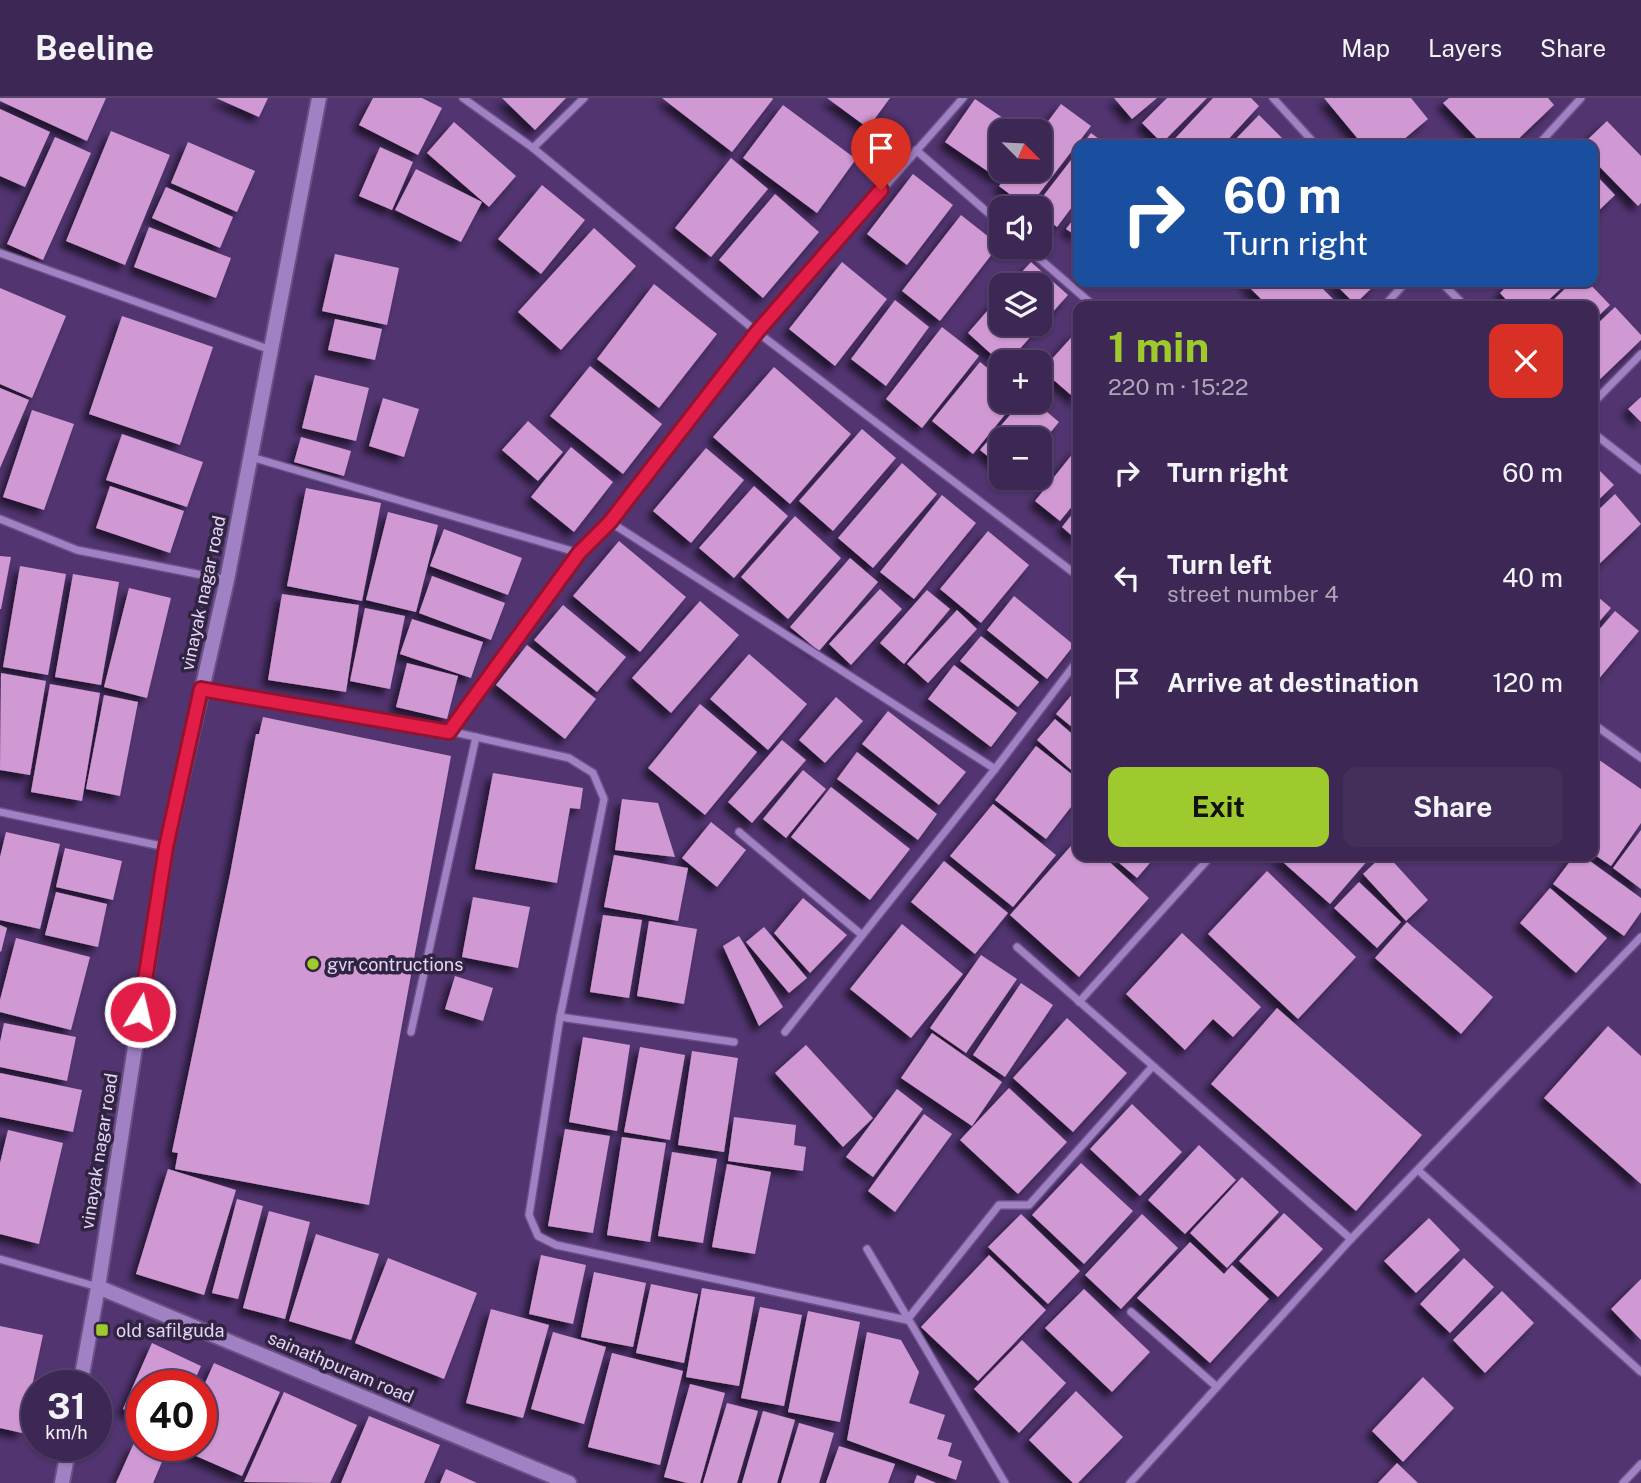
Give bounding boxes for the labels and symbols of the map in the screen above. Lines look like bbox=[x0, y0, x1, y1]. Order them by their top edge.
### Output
pin bbox=[851, 118, 911, 190]
north arrow bbox=[989, 119, 1052, 182]
street label: vinayak nagar road bbox=[176, 514, 230, 672]
place label: gvr contructions bbox=[327, 954, 463, 975]
marker: gvr contructions bbox=[305, 956, 321, 972]
position arrow bbox=[103, 975, 177, 1049]
street label: vinayak nagar road bbox=[76, 1071, 122, 1231]
place label: old safilguda bbox=[116, 1320, 224, 1341]
marker: old safilguda bbox=[94, 1322, 110, 1338]
street label: sainathpuram road bbox=[265, 1327, 417, 1407]
speed limit sign: 40 bbox=[126, 1370, 217, 1461]

